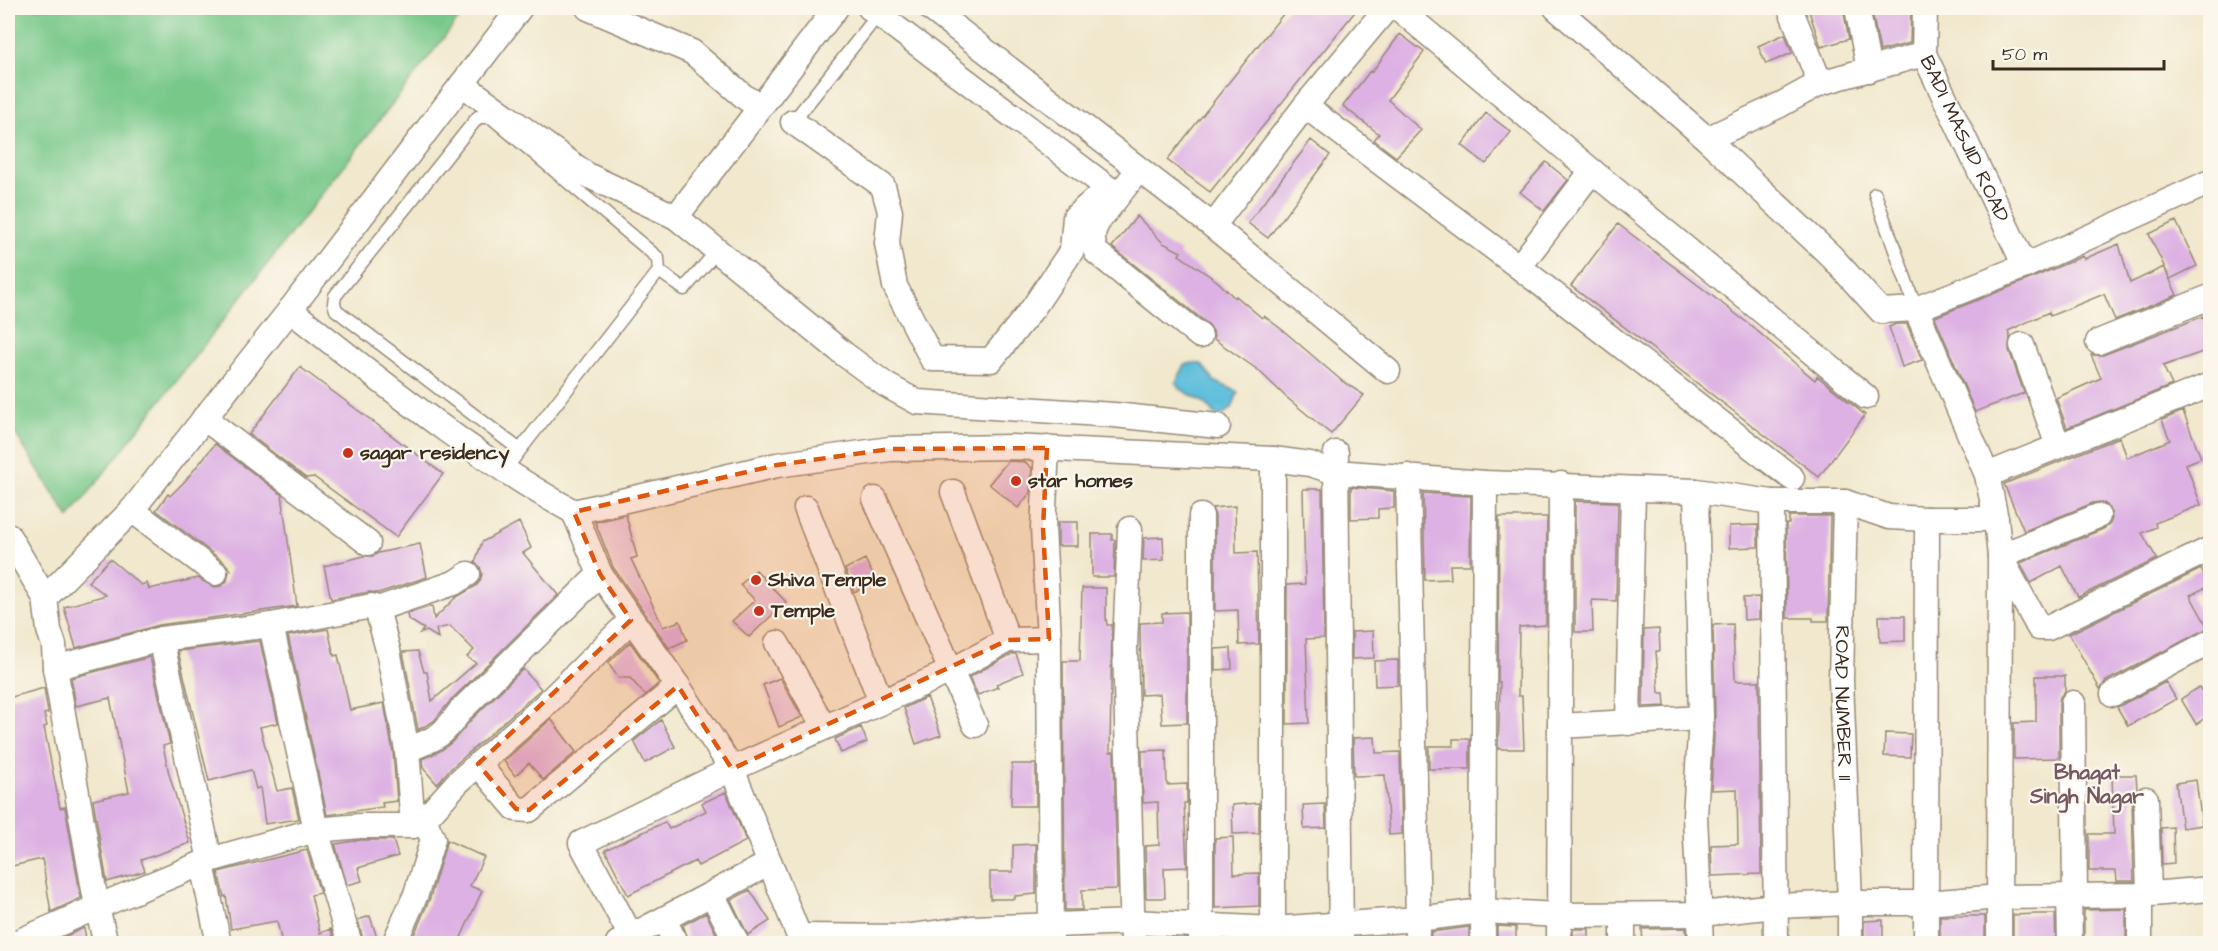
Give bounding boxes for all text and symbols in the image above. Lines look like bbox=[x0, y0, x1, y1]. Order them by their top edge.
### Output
scale bar bbox=[1993, 33, 2164, 71]
text: 50 m bbox=[2002, 42, 2047, 67]
street label: BADI MASJID ROAD bbox=[1913, 51, 2016, 227]
place label: sagar residency bbox=[360, 439, 509, 468]
marker: sagar residency bbox=[341, 446, 355, 460]
place label: star homes bbox=[1028, 467, 1133, 495]
marker: star homes bbox=[1009, 474, 1023, 488]
place label: Shiva Temple bbox=[767, 566, 886, 594]
marker: Shiva Temple bbox=[749, 573, 763, 587]
place label: Temple bbox=[770, 597, 835, 625]
marker: Temple bbox=[752, 604, 766, 618]
street label: ROAD NUMBER 11 bbox=[1827, 625, 1859, 782]
district label: Bhagat Singh Nagar bbox=[2029, 758, 2144, 813]

